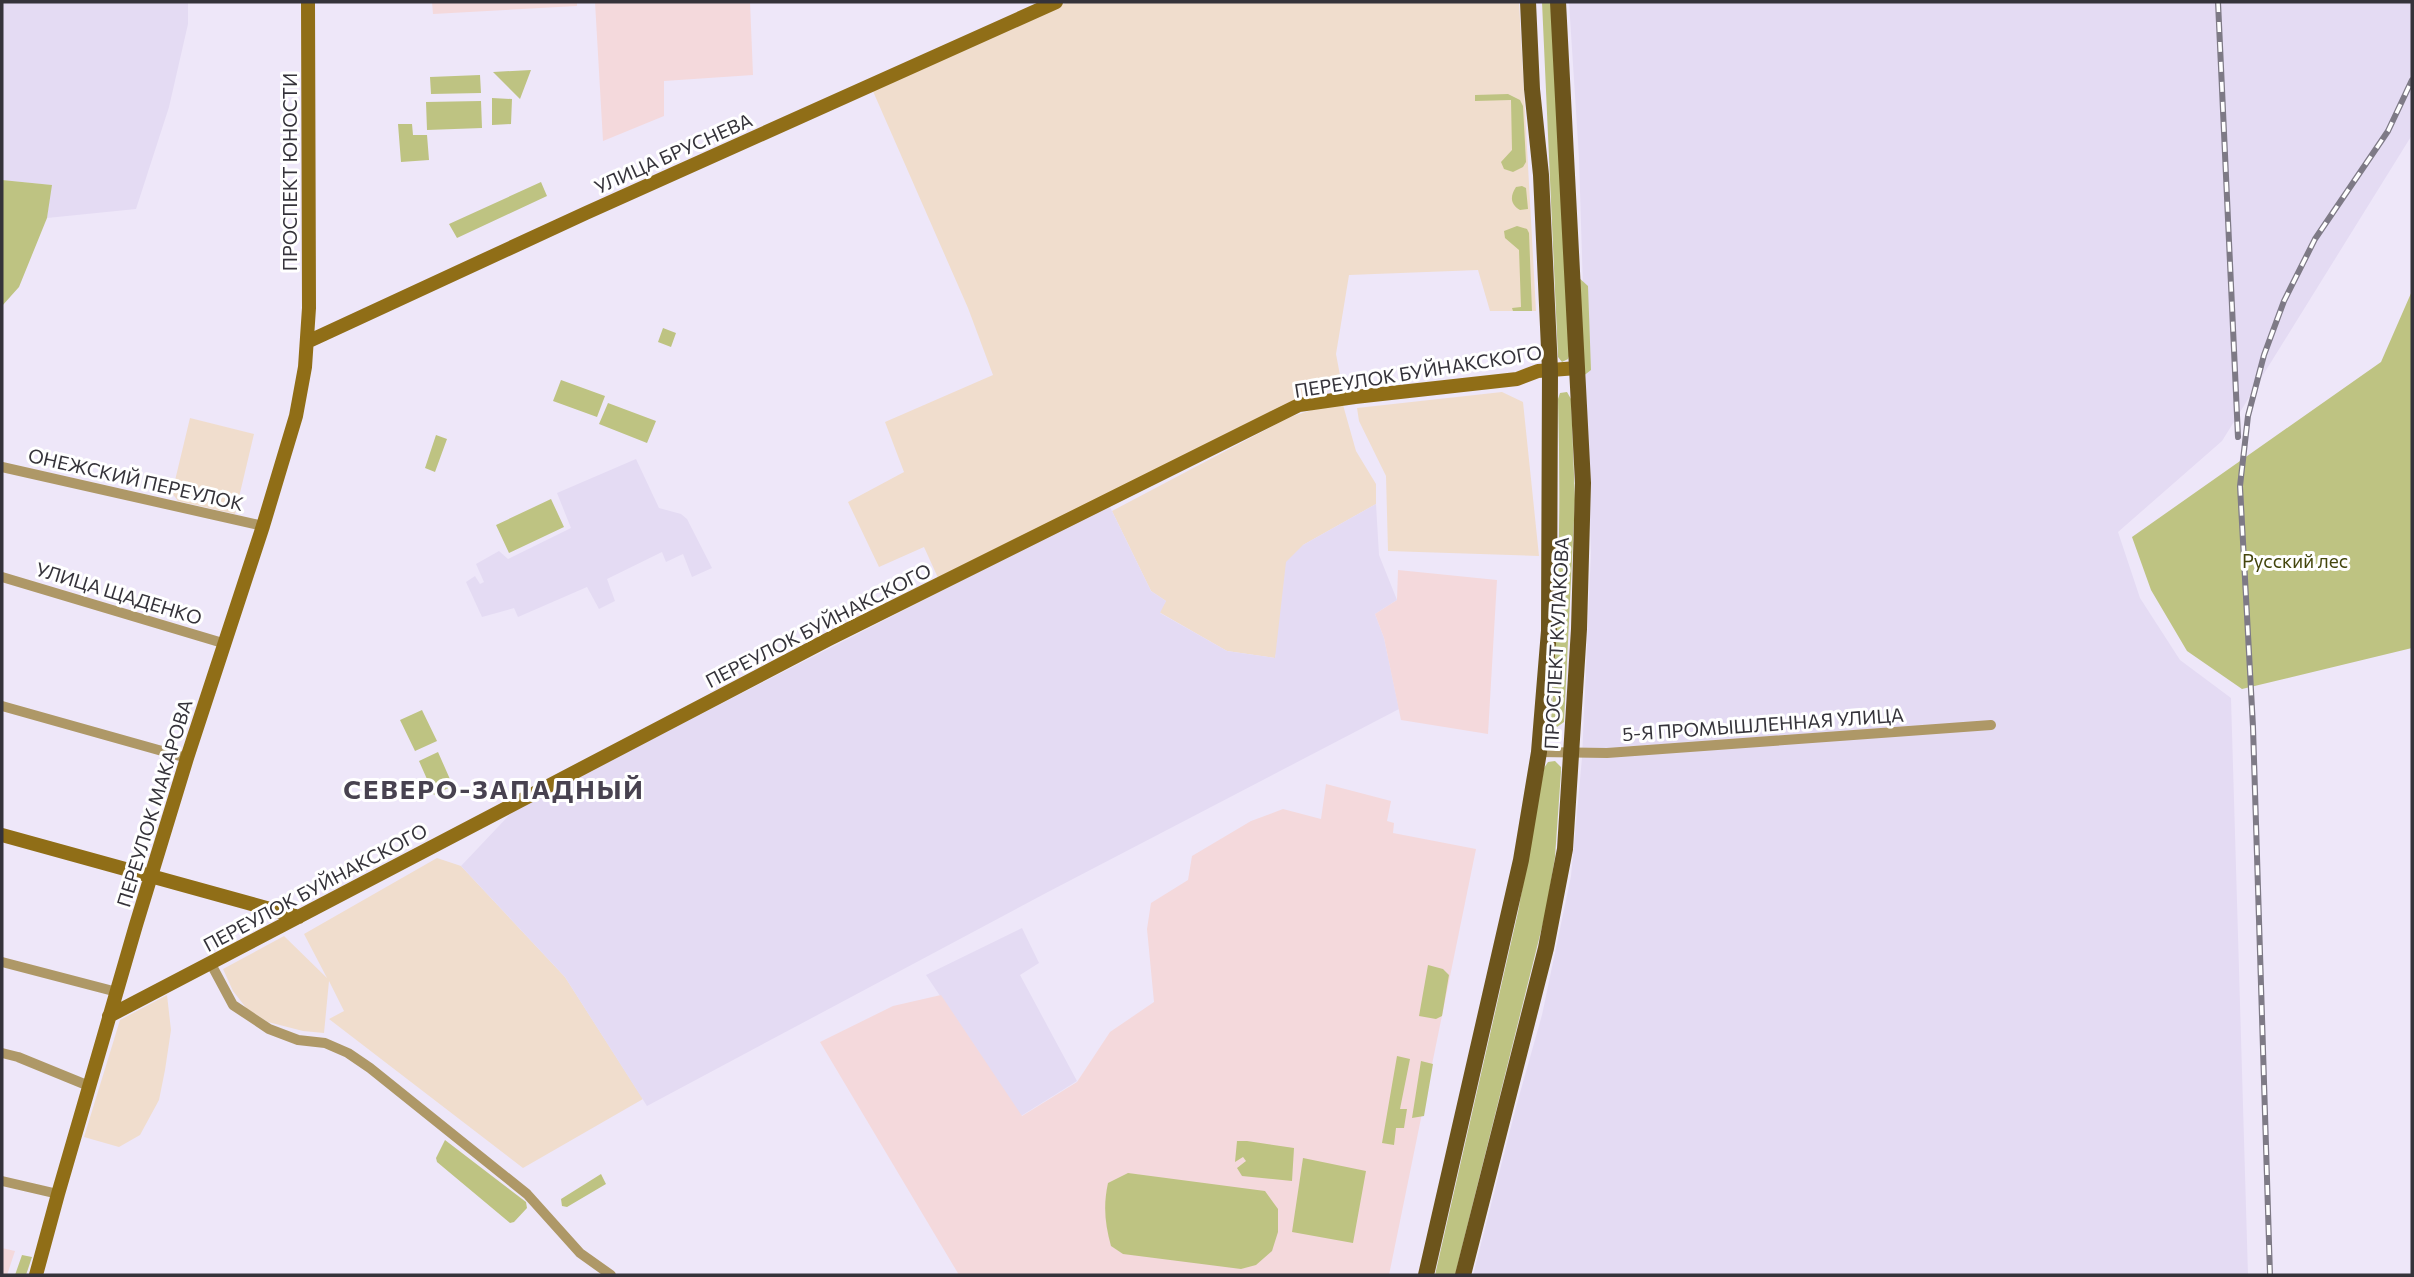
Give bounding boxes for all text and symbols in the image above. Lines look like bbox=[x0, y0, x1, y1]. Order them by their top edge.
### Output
street label: ПРОСПЕКТ ЮНОСТИ bbox=[278, 73, 301, 271]
street label: УЛИЦА БРУСНЕВА bbox=[590, 108, 756, 198]
street label: ПЕРЕУЛОК БУЙНАКСКОГО bbox=[1293, 340, 1543, 402]
street label: ОНЕЖСКИЙ ПЕРЕУЛОК bbox=[26, 443, 246, 515]
street label: ПРОСПЕКТ КУЛАКОВА bbox=[1539, 536, 1573, 750]
park label: Русский лес bbox=[2242, 549, 2348, 572]
street label: УЛИЦА ЩАДЕНКО bbox=[33, 557, 205, 629]
street label: ПЕРЕУЛОК БУЙНАКСКОГО bbox=[701, 558, 935, 692]
street label: ПЕРЕУЛОК МАКАРОВА bbox=[111, 696, 197, 910]
street label: 5-Я ПРОМЫШЛЕННАЯ УЛИЦА bbox=[1621, 703, 1905, 745]
district label: СЕВЕРО-ЗАПАДНЫЙ bbox=[343, 773, 645, 804]
street label: ПЕРЕУЛОК БУЙНАКСКОГО bbox=[199, 818, 431, 956]

